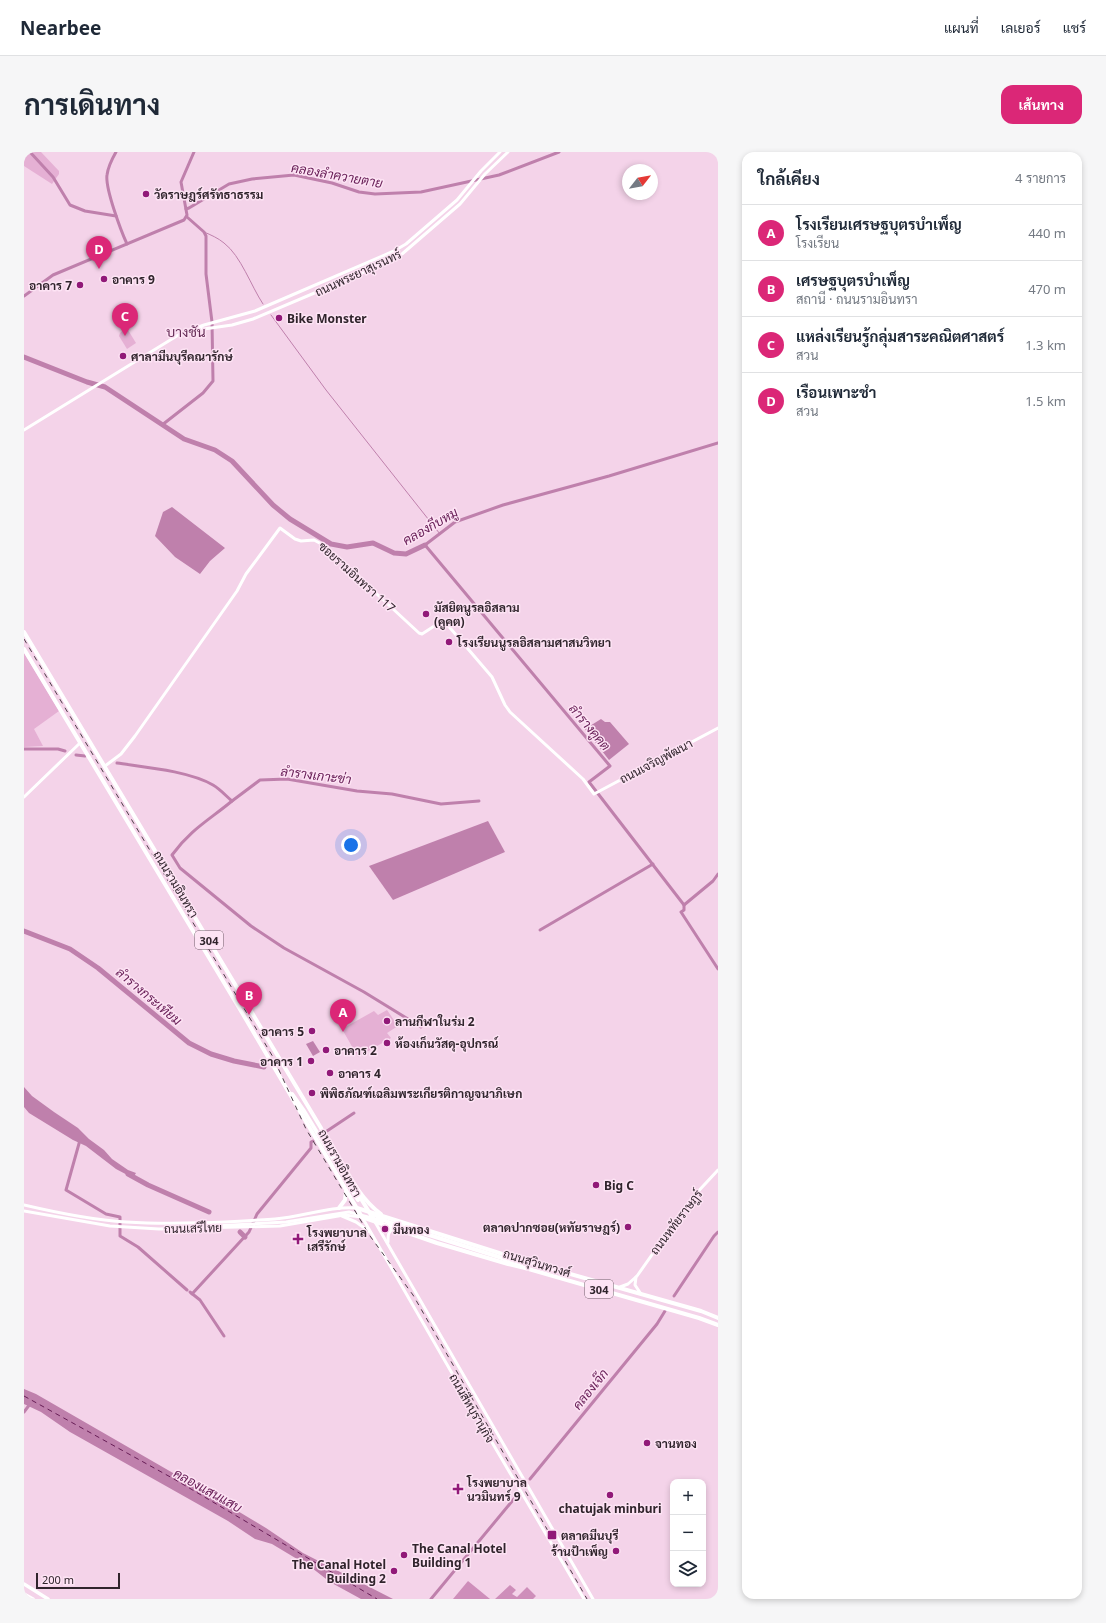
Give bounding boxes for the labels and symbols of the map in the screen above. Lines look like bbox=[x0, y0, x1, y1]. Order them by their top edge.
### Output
water label: คลองลำควายตาย bbox=[290, 158, 385, 192]
north arrow bbox=[622, 164, 658, 200]
place label: วัดราษฎร์ศรัทธาธรรม bbox=[154, 186, 263, 203]
marker: วัดราษฎร์ศรัทธาธรรม bbox=[141, 189, 151, 199]
pin: D bbox=[86, 236, 112, 269]
street label: ถนนพระยาสุเรนทร์ bbox=[312, 245, 405, 301]
place label: อาคาร 9 bbox=[112, 271, 155, 288]
marker: อาคาร 9 bbox=[99, 274, 109, 284]
place label: อาคาร 7 bbox=[29, 277, 72, 294]
marker: อาคาร 7 bbox=[75, 280, 85, 290]
pin: C bbox=[112, 303, 138, 336]
place label: Bike Monster bbox=[287, 310, 367, 327]
marker: Bike Monster bbox=[274, 313, 284, 323]
district label: บางชัน bbox=[166, 322, 206, 341]
place label: ศาลามีนบุรีคณารักษ์ bbox=[131, 348, 234, 365]
marker: ศาลามีนบุรีคณารักษ์ bbox=[118, 351, 128, 361]
water label: คลองกีบหมู bbox=[399, 503, 461, 550]
street label: ซอยรามอินทรา 117 bbox=[315, 538, 399, 616]
place label: มัสยิตนูรลอิสลาม (คูคต) bbox=[434, 599, 520, 630]
marker: มัสยิตนูรลอิสลาม (คูคต) bbox=[421, 609, 431, 619]
place label: โรงเรียนนูรลอิสลามศาสนวิทยา bbox=[456, 634, 611, 651]
marker: โรงเรียนนูรลอิสลามศาสนวิทยา bbox=[444, 637, 454, 647]
water label: ลำรางคูคต bbox=[564, 700, 615, 755]
street label: ถนนเจริญพัฒนา bbox=[616, 735, 696, 787]
water label: ลำรางเกาะข่า bbox=[280, 762, 352, 788]
your location bbox=[341, 835, 361, 855]
street label: ถนนรามอินทรา bbox=[149, 847, 203, 921]
road number: 304 bbox=[195, 931, 223, 949]
water label: ลำรางกระเทียม bbox=[112, 963, 186, 1029]
pin: B bbox=[236, 982, 262, 1015]
pin: A bbox=[330, 999, 356, 1032]
place label: ลานกีฬาในร่ม 2 bbox=[395, 1013, 475, 1030]
marker: ลานกีฬาในร่ม 2 bbox=[382, 1016, 392, 1026]
place label: อาคาร 5 bbox=[261, 1023, 304, 1040]
marker: อาคาร 5 bbox=[307, 1026, 317, 1036]
place label: ห้องเก็นวัสดุ-อุปกรณ์ bbox=[395, 1035, 499, 1052]
marker: ห้องเก็นวัสดุ-อุปกรณ์ bbox=[382, 1038, 392, 1048]
place label: อาคาร 2 bbox=[334, 1042, 377, 1059]
marker: อาคาร 2 bbox=[321, 1045, 331, 1055]
place label: อาคาร 1 bbox=[260, 1053, 303, 1070]
marker: อาคาร 1 bbox=[306, 1056, 316, 1066]
place label: อาคาร 4 bbox=[338, 1065, 381, 1082]
marker: อาคาร 4 bbox=[325, 1068, 335, 1078]
place label: พิพิธภัณฑ์เฉลิมพระเกียรติกาญจนาภิเษก bbox=[320, 1085, 522, 1102]
marker: พิพิธภัณฑ์เฉลิมพระเกียรติกาญจนาภิเษก bbox=[307, 1088, 317, 1098]
street label: ถนนรามอินทรา bbox=[314, 1126, 366, 1200]
place label: Big C bbox=[604, 1177, 634, 1194]
marker: Big C bbox=[591, 1180, 601, 1190]
street label: ถนนหทัยราษฎร์ bbox=[646, 1186, 706, 1258]
street label: ถนนเสรีไทย bbox=[164, 1219, 222, 1237]
place label: ตลาดปากซอย(หทัยราษฎร์) bbox=[483, 1219, 620, 1236]
place label: มีนทอง bbox=[393, 1221, 430, 1238]
marker: ตลาดปากซอย(หทัยราษฎร์) bbox=[623, 1222, 633, 1232]
place label: โรงพยาบาล เสรีรักษ์ bbox=[306, 1224, 367, 1255]
marker: มีนทอง bbox=[380, 1224, 390, 1234]
marker: โรงพยาบาล เสรีรักษ์ bbox=[292, 1233, 304, 1245]
street label: ถนนสุวินทวงศ์ bbox=[501, 1245, 573, 1282]
road number: 304 bbox=[585, 1280, 613, 1298]
water label: คลองเจ๊ก bbox=[568, 1365, 612, 1413]
street label: ถนนสีหบุรานุกิจ bbox=[444, 1370, 499, 1446]
place label: จานทอง bbox=[655, 1435, 697, 1452]
marker: จานทอง bbox=[642, 1438, 652, 1448]
water label: คลองแสนแสบ bbox=[171, 1464, 246, 1517]
place label: โรงพยาบาล นวมินทร์ 9 bbox=[466, 1474, 527, 1505]
marker: โรงพยาบาล นวมินทร์ 9 bbox=[452, 1483, 464, 1495]
marker: chatujak minburi bbox=[605, 1490, 615, 1500]
place label: chatujak minburi bbox=[559, 1500, 661, 1517]
place label: ตลาดมีนบุรี bbox=[561, 1527, 619, 1544]
marker: ตลาดมีนบุรี bbox=[546, 1529, 558, 1541]
place label: The Canal Hotel Building 1 bbox=[412, 1540, 506, 1571]
place label: ร้านป้าเพ็ญ bbox=[551, 1543, 608, 1560]
marker: ร้านป้าเพ็ญ bbox=[611, 1546, 621, 1556]
marker: The Canal Hotel Building 1 bbox=[399, 1550, 409, 1560]
place label: The Canal Hotel Building 2 bbox=[292, 1556, 386, 1587]
marker: The Canal Hotel Building 2 bbox=[389, 1566, 399, 1576]
scale bar bbox=[36, 1571, 120, 1590]

